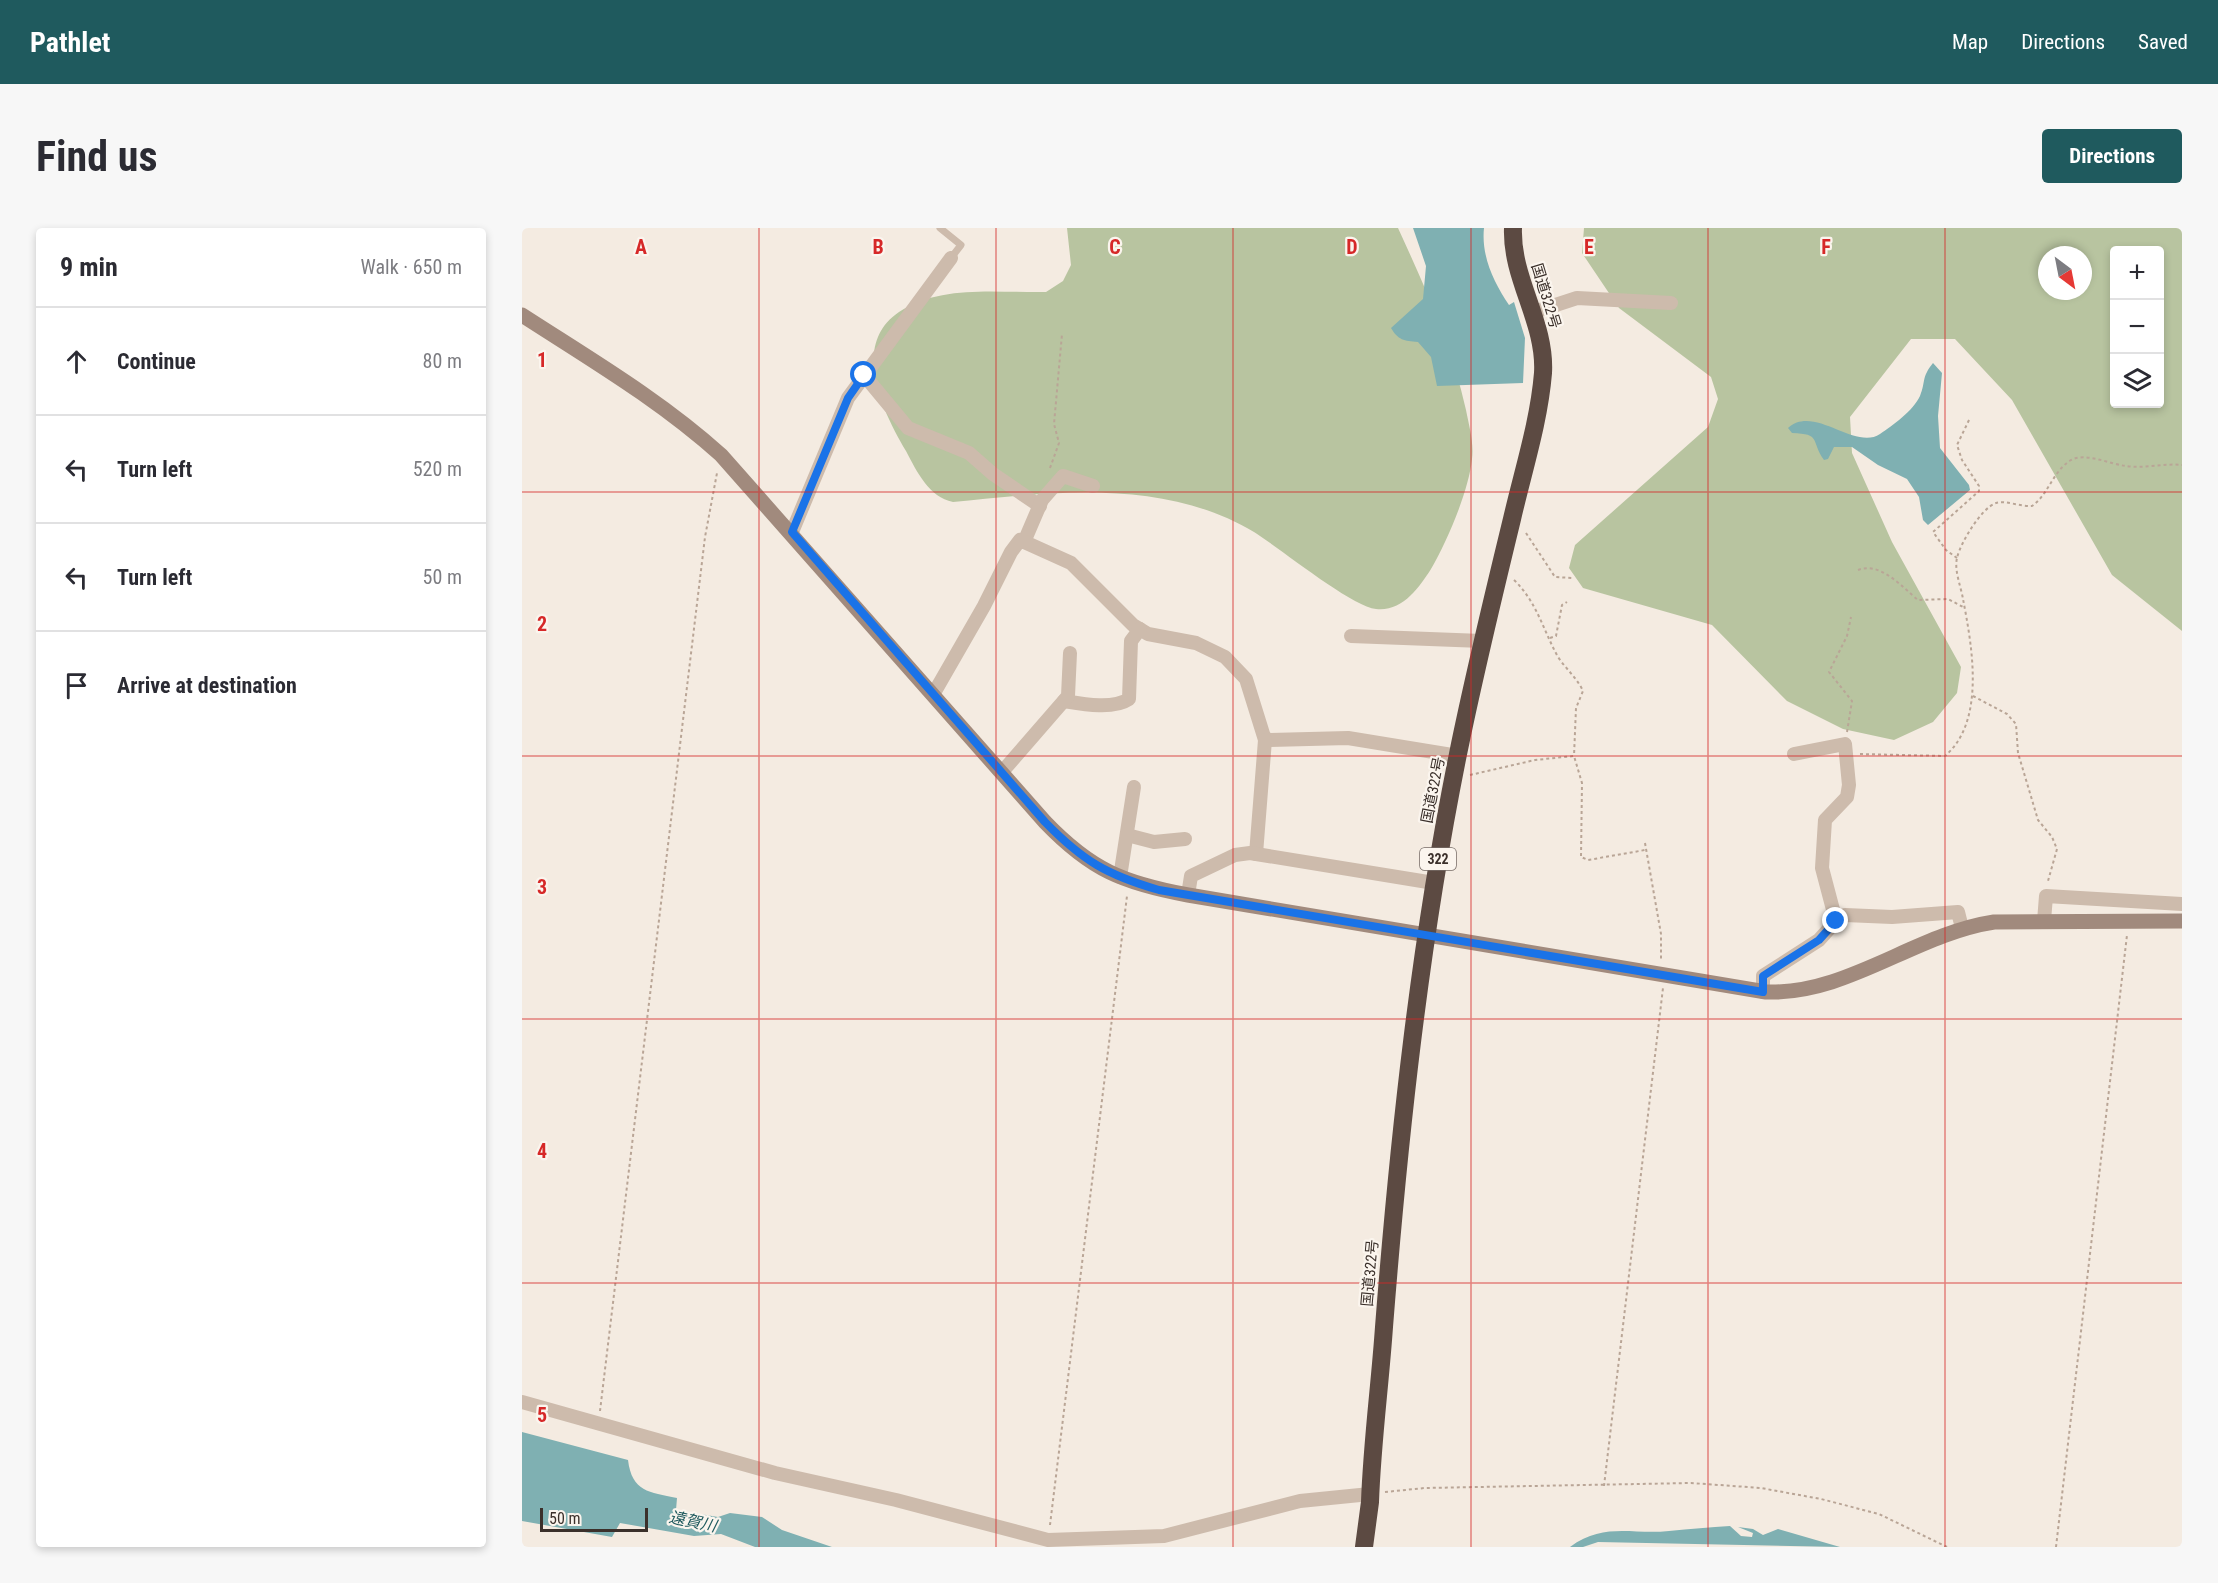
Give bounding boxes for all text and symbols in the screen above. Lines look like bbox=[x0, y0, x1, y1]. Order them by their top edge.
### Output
text: Pathlet bbox=[30, 26, 110, 59]
text: Map bbox=[1952, 30, 1988, 54]
text: Directions bbox=[2021, 30, 2105, 54]
text: Saved bbox=[2138, 30, 2188, 54]
button: Directions bbox=[2042, 129, 2182, 183]
text: Find us bbox=[36, 132, 157, 181]
text: A bbox=[635, 235, 647, 259]
text: B bbox=[872, 235, 884, 259]
text: C bbox=[1109, 235, 1121, 259]
text: D bbox=[1346, 235, 1358, 259]
text: E bbox=[1584, 235, 1594, 259]
text: F bbox=[1821, 235, 1831, 259]
north arrow bbox=[2038, 246, 2092, 300]
map controls bbox=[2110, 246, 2164, 408]
button: + bbox=[2110, 246, 2164, 300]
text: 9 min bbox=[60, 252, 118, 282]
text: Walk · 650 m bbox=[361, 255, 462, 279]
street label: 国道322号 bbox=[1528, 261, 1564, 331]
button: − bbox=[2110, 300, 2164, 354]
icon: ahead bbox=[60, 345, 93, 378]
text: 1 bbox=[537, 348, 547, 372]
text: Continue bbox=[117, 349, 196, 374]
text: 80 m bbox=[423, 349, 462, 373]
button: layers bbox=[2110, 354, 2164, 408]
route start bbox=[850, 361, 876, 387]
icon: left bbox=[60, 453, 93, 486]
text: Turn left bbox=[117, 457, 192, 482]
text: 520 m bbox=[413, 457, 462, 481]
icon: left bbox=[60, 561, 93, 594]
text: Turn left bbox=[117, 565, 192, 590]
text: 50 m bbox=[423, 565, 462, 589]
text: 2 bbox=[537, 612, 547, 636]
icon: arrive bbox=[60, 669, 93, 702]
text: Arrive at destination bbox=[117, 673, 297, 698]
street label: 国道322号 bbox=[1418, 755, 1448, 825]
road number: 322 bbox=[1420, 848, 1456, 870]
text: 3 bbox=[537, 875, 547, 899]
route end bbox=[1822, 907, 1848, 933]
text: 4 bbox=[537, 1139, 547, 1163]
street label: 国道322号 bbox=[1358, 1239, 1382, 1307]
text: 5 bbox=[537, 1403, 547, 1427]
scale bar bbox=[540, 1505, 648, 1532]
water label: 遠賀川 bbox=[667, 1507, 720, 1536]
text: 50 m bbox=[549, 1509, 581, 1528]

